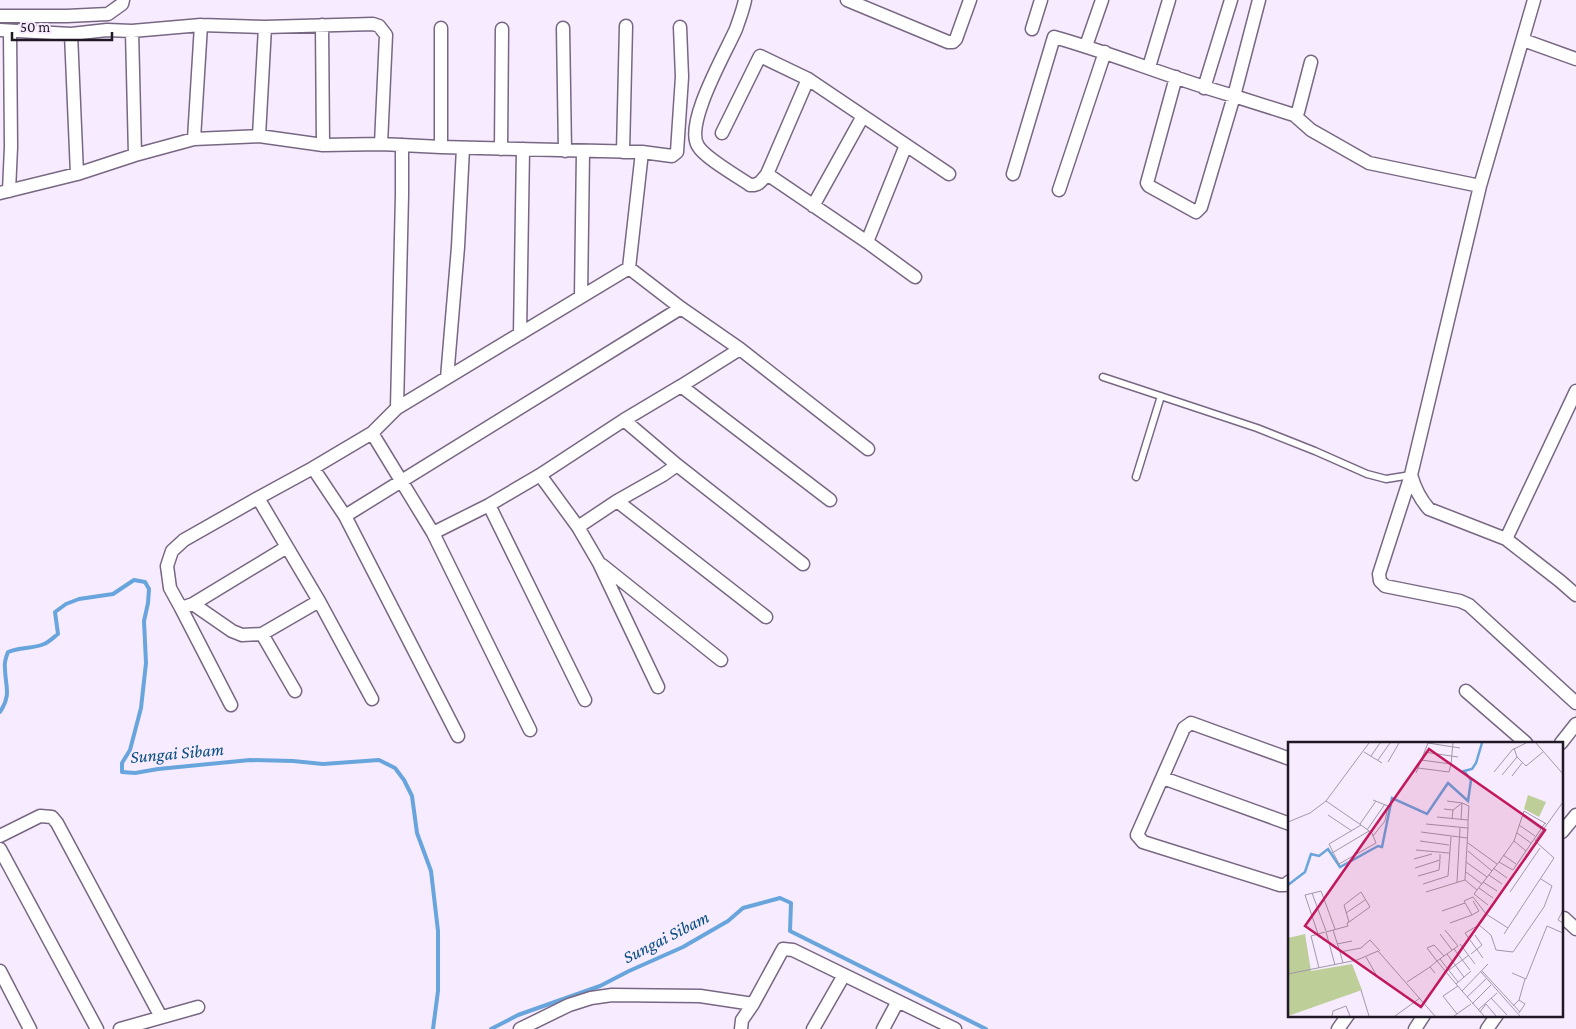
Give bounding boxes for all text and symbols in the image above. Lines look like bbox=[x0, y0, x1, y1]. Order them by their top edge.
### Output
scale bar bbox=[12, 10, 112, 42]
text: 50 m bbox=[20, 19, 50, 35]
water label: Sungai Sibam bbox=[129, 739, 225, 767]
inset map bbox=[1288, 742, 1564, 1016]
water label: Sungai Sibam bbox=[620, 907, 712, 967]

